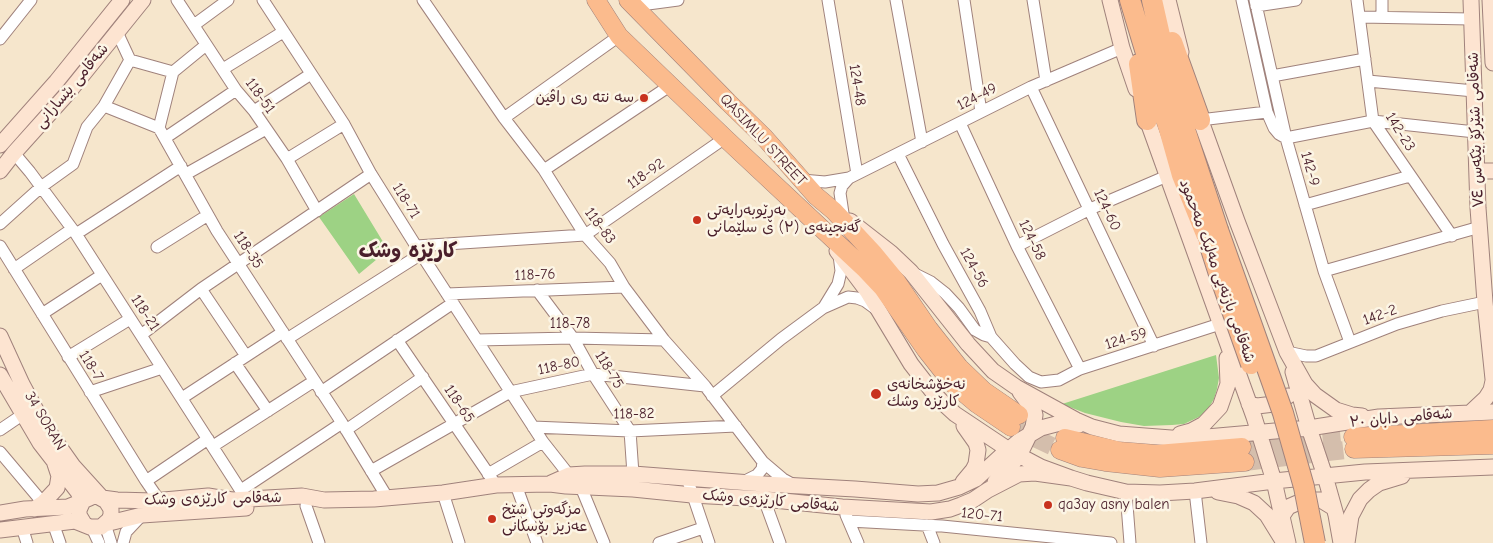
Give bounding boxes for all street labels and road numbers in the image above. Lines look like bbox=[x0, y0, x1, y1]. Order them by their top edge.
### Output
street label: شەقامی بێسارانی bbox=[31, 40, 113, 132]
street label: شەقامی شێرکۆ بێکەس ٧٤ bbox=[1464, 52, 1488, 208]
street label: 124-48 bbox=[845, 63, 869, 107]
street label: 118-51 bbox=[241, 75, 279, 117]
street label: 124-49 bbox=[954, 79, 1000, 115]
street label: QASIMLU STREET bbox=[716, 90, 810, 190]
street label: 142-23 bbox=[1381, 109, 1419, 155]
street label: 142-9 bbox=[1297, 150, 1323, 188]
street label: 118-92 bbox=[624, 155, 668, 193]
street label: شەقامی بازنەیی مەلیک مەحمود bbox=[1175, 177, 1259, 365]
street label: 118-71 bbox=[388, 180, 424, 222]
street label: 124-60 bbox=[1089, 186, 1125, 234]
street label: 118-83 bbox=[580, 204, 620, 248]
street label: 124-58 bbox=[1015, 217, 1049, 263]
street label: 118-35 bbox=[229, 228, 267, 272]
street label: 124-56 bbox=[956, 245, 992, 291]
street label: 118-76 bbox=[514, 265, 556, 285]
street label: 118-21 bbox=[127, 292, 163, 334]
street label: 142-2 bbox=[1361, 301, 1399, 329]
street label: 118-78 bbox=[550, 315, 590, 333]
street label: 124-59 bbox=[1103, 324, 1149, 354]
street label: 118-7 bbox=[75, 347, 107, 385]
street label: 118-75 bbox=[591, 348, 627, 392]
street label: 118-80 bbox=[536, 353, 582, 379]
street label: 118-65 bbox=[440, 382, 478, 426]
street label: 34 SORAN bbox=[20, 388, 70, 454]
street label: 118-82 bbox=[613, 405, 655, 423]
street label: شەقامی دابان ٣٠ bbox=[1349, 405, 1453, 431]
street label: شەقامی کارێزەی وشک bbox=[702, 486, 840, 516]
street label: شەقامی کارێزەی وشک bbox=[144, 489, 282, 509]
street label: 120-71 bbox=[960, 504, 1004, 526]

